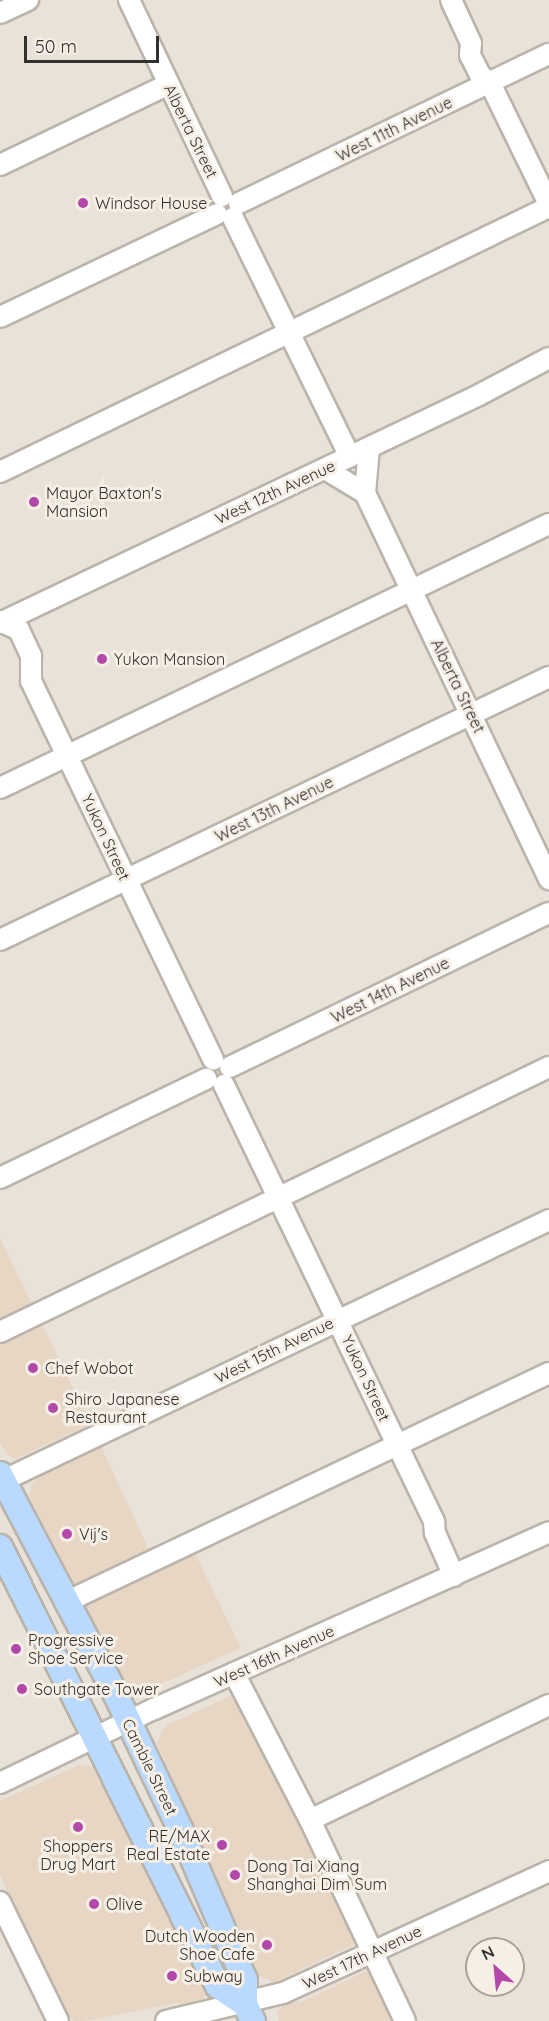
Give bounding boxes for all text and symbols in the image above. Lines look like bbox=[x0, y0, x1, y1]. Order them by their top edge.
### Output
scale bar bbox=[27, 24, 162, 62]
text: 50 m bbox=[35, 35, 77, 58]
street label: Alberta Street bbox=[160, 81, 222, 181]
street label: West 11th Avenue bbox=[333, 93, 455, 165]
place label: Windsor House bbox=[95, 193, 207, 213]
marker: Windsor House bbox=[76, 196, 90, 210]
street label: West 12th Avenue bbox=[212, 456, 338, 528]
place label: Mayor Baxton's Mansion bbox=[46, 483, 162, 521]
marker: Mayor Baxton's Mansion bbox=[27, 495, 41, 509]
street label: Alberta Street bbox=[427, 636, 489, 736]
place label: Yukon Mansion bbox=[114, 649, 225, 669]
marker: Yukon Mansion bbox=[95, 652, 109, 666]
street label: West 13th Avenue bbox=[212, 772, 336, 846]
street label: Yukon Street bbox=[78, 791, 134, 883]
street label: West 14th Avenue bbox=[328, 953, 452, 1027]
street label: West 15th Avenue bbox=[211, 1313, 337, 1387]
street label: Yukon Street bbox=[338, 1332, 394, 1424]
place label: Chef Wobot bbox=[45, 1358, 133, 1378]
marker: Chef Wobot bbox=[26, 1361, 40, 1375]
place label: Shiro Japanese Restaurant bbox=[65, 1389, 179, 1427]
marker: Shiro Japanese Restaurant bbox=[46, 1401, 60, 1415]
place label: Vij's bbox=[79, 1524, 108, 1544]
marker: Vij's bbox=[60, 1527, 74, 1541]
street label: West 16th Avenue bbox=[211, 1621, 337, 1691]
place label: Progressive Shoe Service bbox=[28, 1630, 123, 1668]
marker: Progressive Shoe Service bbox=[9, 1642, 23, 1656]
place label: Southgate Tower bbox=[34, 1679, 159, 1699]
marker: Southgate Tower bbox=[15, 1682, 29, 1696]
street label: Cambie Street bbox=[118, 1716, 182, 1818]
marker: Shoppers Drug Mart bbox=[71, 1820, 85, 1834]
place label: RE/MAX Real Estate bbox=[126, 1826, 210, 1864]
place label: Shoppers Drug Mart bbox=[40, 1836, 116, 1874]
marker: RE/MAX Real Estate bbox=[215, 1838, 229, 1852]
place label: Dong Tai Xiang Shanghai Dim Sum bbox=[247, 1856, 387, 1894]
marker: Dong Tai Xiang Shanghai Dim Sum bbox=[228, 1868, 242, 1882]
place label: Olive bbox=[106, 1894, 143, 1914]
marker: Olive bbox=[87, 1897, 101, 1911]
street label: West 17th Avenue bbox=[299, 1921, 425, 1993]
place label: Dutch Wooden Shoe Cafe bbox=[145, 1926, 255, 1964]
north arrow bbox=[465, 1937, 525, 1997]
marker: Dutch Wooden Shoe Cafe bbox=[260, 1938, 274, 1952]
text: N bbox=[478, 1941, 498, 1964]
place label: Subway bbox=[184, 1966, 243, 1986]
marker: Subway bbox=[165, 1969, 179, 1983]

